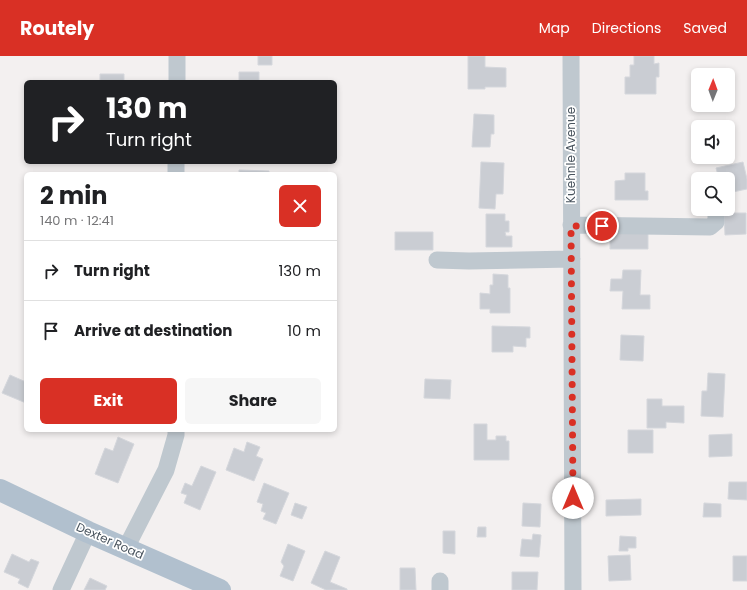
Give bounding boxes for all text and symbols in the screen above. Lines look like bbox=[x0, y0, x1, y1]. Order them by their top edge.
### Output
text: Routely bbox=[20, 15, 94, 42]
text: Map bbox=[539, 18, 570, 38]
text: Directions bbox=[592, 18, 661, 38]
text: Saved bbox=[683, 18, 727, 38]
north arrow bbox=[691, 68, 735, 112]
map controls bbox=[691, 68, 735, 216]
text: 130 m bbox=[106, 89, 187, 128]
icon: right bbox=[40, 96, 92, 148]
street label: Kuehnle Avenue bbox=[562, 107, 579, 203]
button: sound bbox=[691, 120, 735, 164]
text: Turn right bbox=[106, 127, 192, 152]
button: search bbox=[691, 172, 735, 216]
text: 2 min bbox=[40, 179, 107, 212]
button: close bbox=[279, 185, 321, 227]
pin bbox=[585, 209, 619, 243]
text: 140 m · 12:41 bbox=[40, 211, 114, 230]
icon: arrive bbox=[591, 215, 613, 237]
icon: right bbox=[40, 260, 62, 282]
text: Turn right bbox=[74, 260, 150, 281]
text: 130 m bbox=[278, 260, 321, 281]
icon: arrive bbox=[40, 320, 62, 342]
text: Arrive at destination bbox=[74, 320, 232, 341]
text: 10 m bbox=[287, 320, 321, 341]
button: Exit bbox=[40, 378, 177, 424]
button: Share bbox=[185, 378, 321, 424]
position arrow bbox=[552, 477, 594, 519]
street label: Dexter Road bbox=[74, 518, 147, 563]

